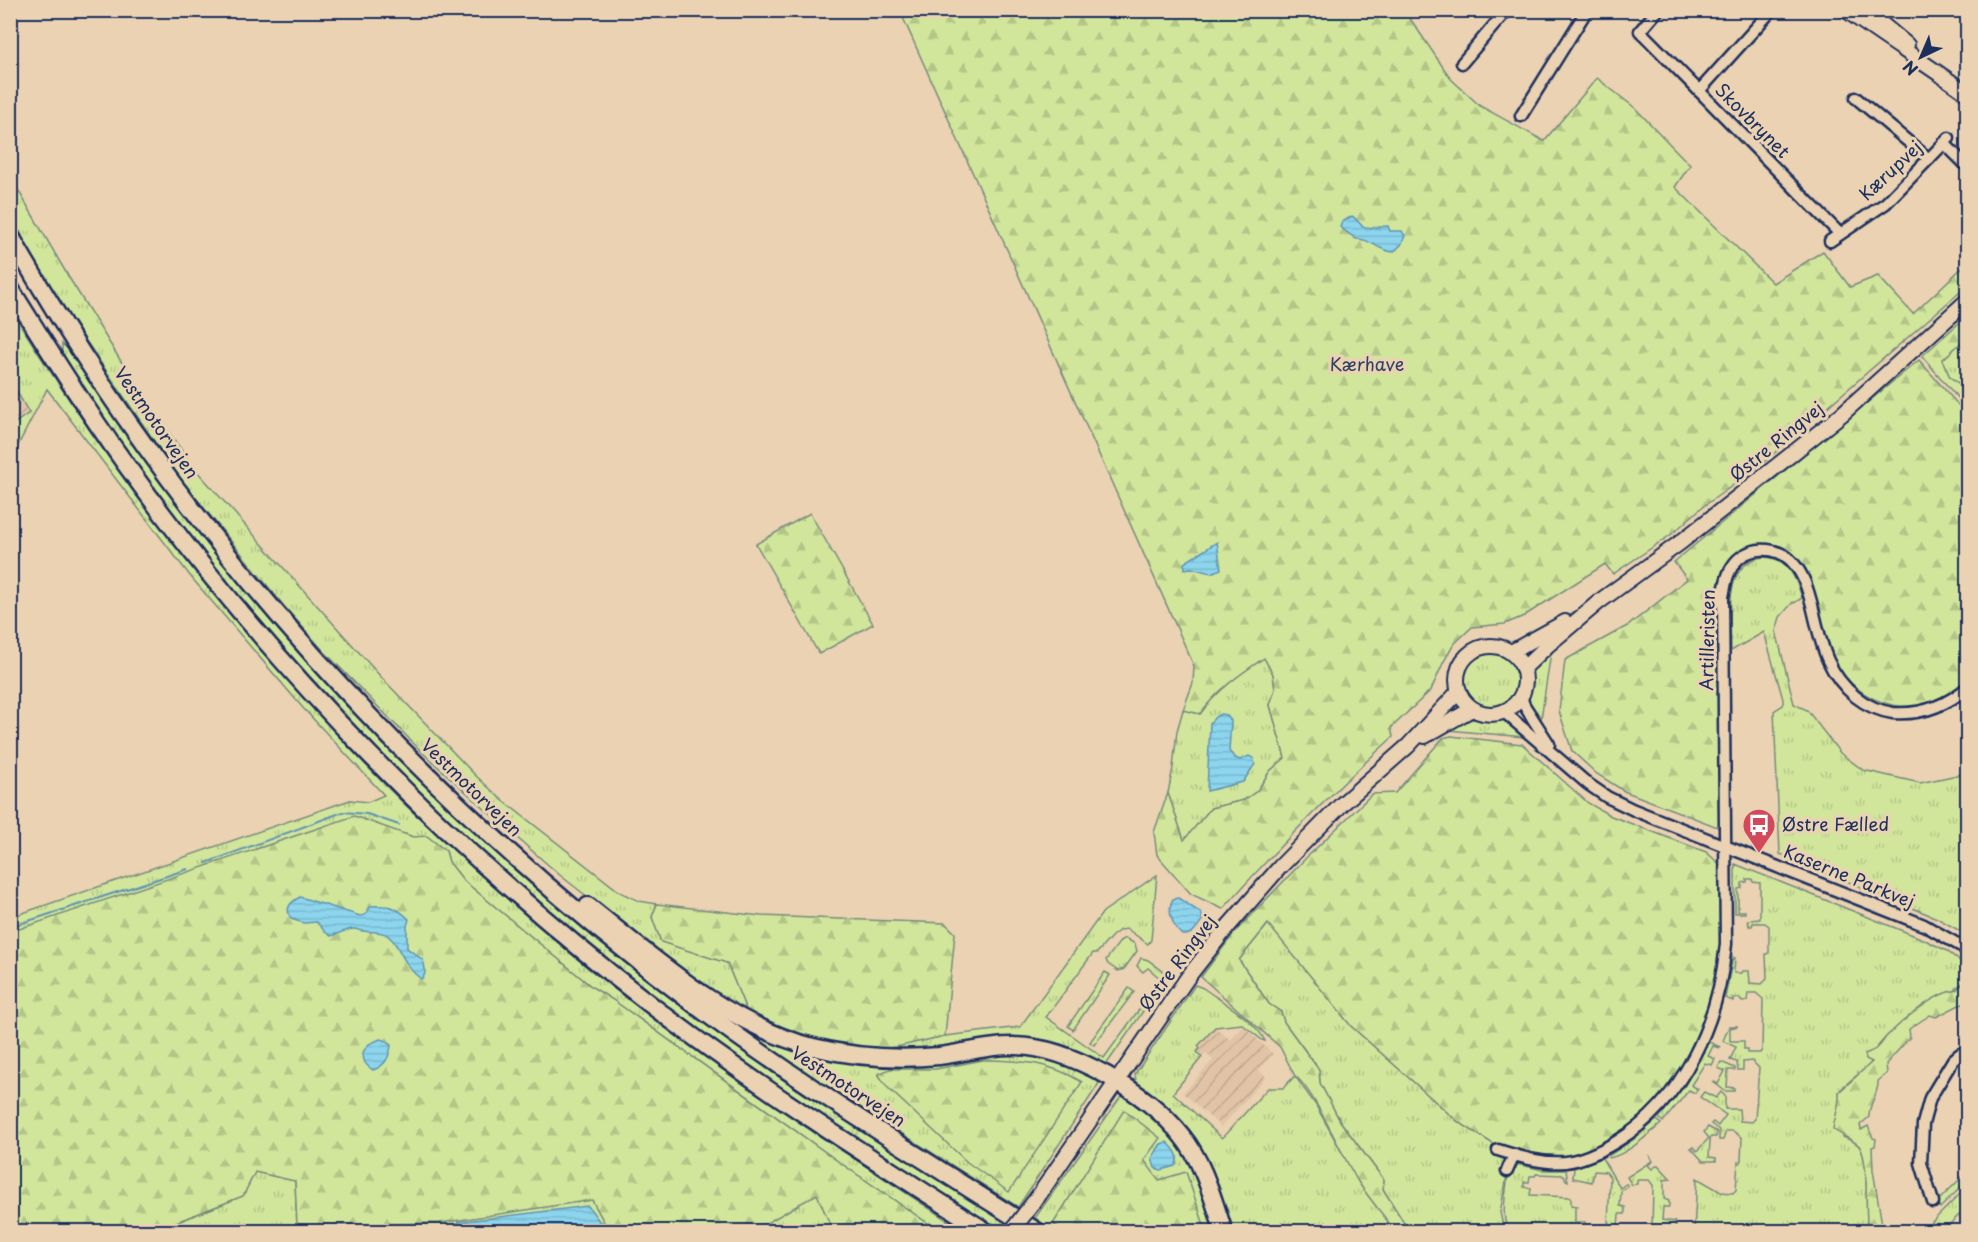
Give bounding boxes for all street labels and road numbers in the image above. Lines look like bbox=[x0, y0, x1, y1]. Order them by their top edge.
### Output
street label: Skovbrynet bbox=[1709, 76, 1797, 164]
street label: Kærupvej bbox=[1852, 134, 1927, 206]
street label: Vestmotorvejen bbox=[108, 360, 206, 484]
street label: Østre Ringvej bbox=[1723, 394, 1829, 487]
street label: Artilleristen bbox=[1692, 589, 1721, 691]
street label: Vestmotorvejen bbox=[415, 731, 529, 842]
street label: Kaserne Parkvej bbox=[1780, 837, 1919, 914]
street label: Østre Ringvej bbox=[1132, 908, 1222, 1016]
street label: Vestmotorvejen bbox=[786, 1039, 911, 1133]

